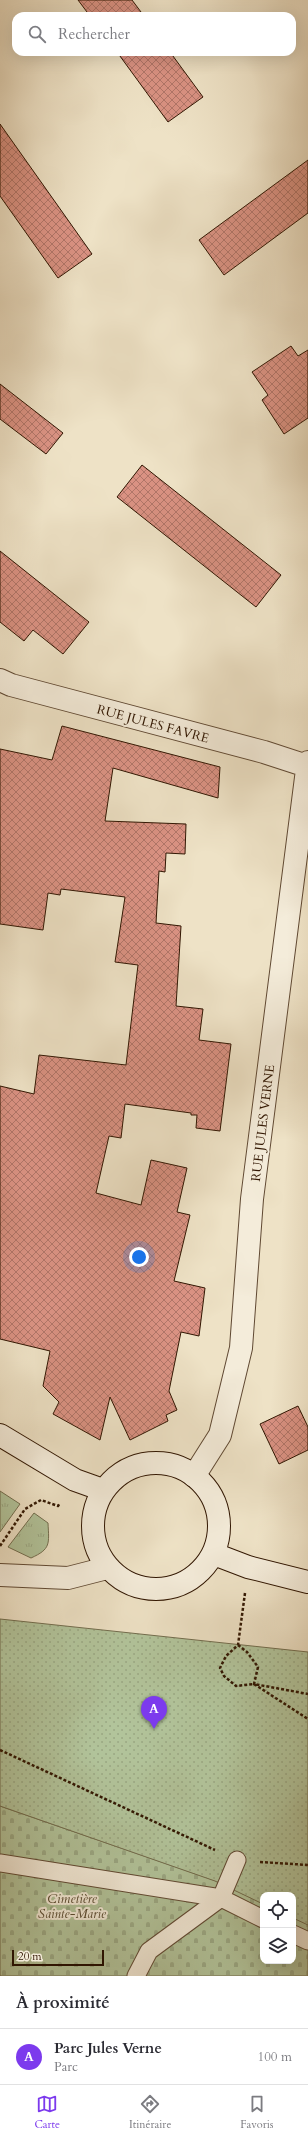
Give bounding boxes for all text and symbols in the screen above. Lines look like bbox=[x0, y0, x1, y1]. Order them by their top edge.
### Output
search box bbox=[12, 12, 296, 56]
icon: search bbox=[26, 23, 48, 45]
text: Rechercher bbox=[58, 24, 130, 44]
street label: RUE JULES FAVRE bbox=[95, 700, 211, 748]
street label: RUE JULES VERNE bbox=[247, 1064, 279, 1183]
your location bbox=[129, 1247, 149, 1267]
pin: A bbox=[141, 1696, 167, 1729]
park label: Cimetière Sainte-Marie bbox=[38, 1890, 107, 1923]
map controls bbox=[260, 1892, 296, 1964]
button: locate bbox=[260, 1892, 296, 1928]
button: layers bbox=[260, 1928, 296, 1964]
scale bar bbox=[12, 1948, 104, 1967]
text: 20 m bbox=[18, 1949, 42, 1964]
text: À proximité bbox=[16, 1991, 110, 2014]
text: Parc Jules Verne bbox=[54, 2038, 162, 2058]
text: A bbox=[24, 2048, 34, 2066]
text: 100 m bbox=[258, 2048, 292, 2066]
text: Parc bbox=[54, 2058, 78, 2076]
tab: Carte bbox=[34, 2093, 60, 2132]
tab: Itinéraire bbox=[129, 2093, 171, 2132]
tab: Favoris bbox=[240, 2093, 274, 2132]

